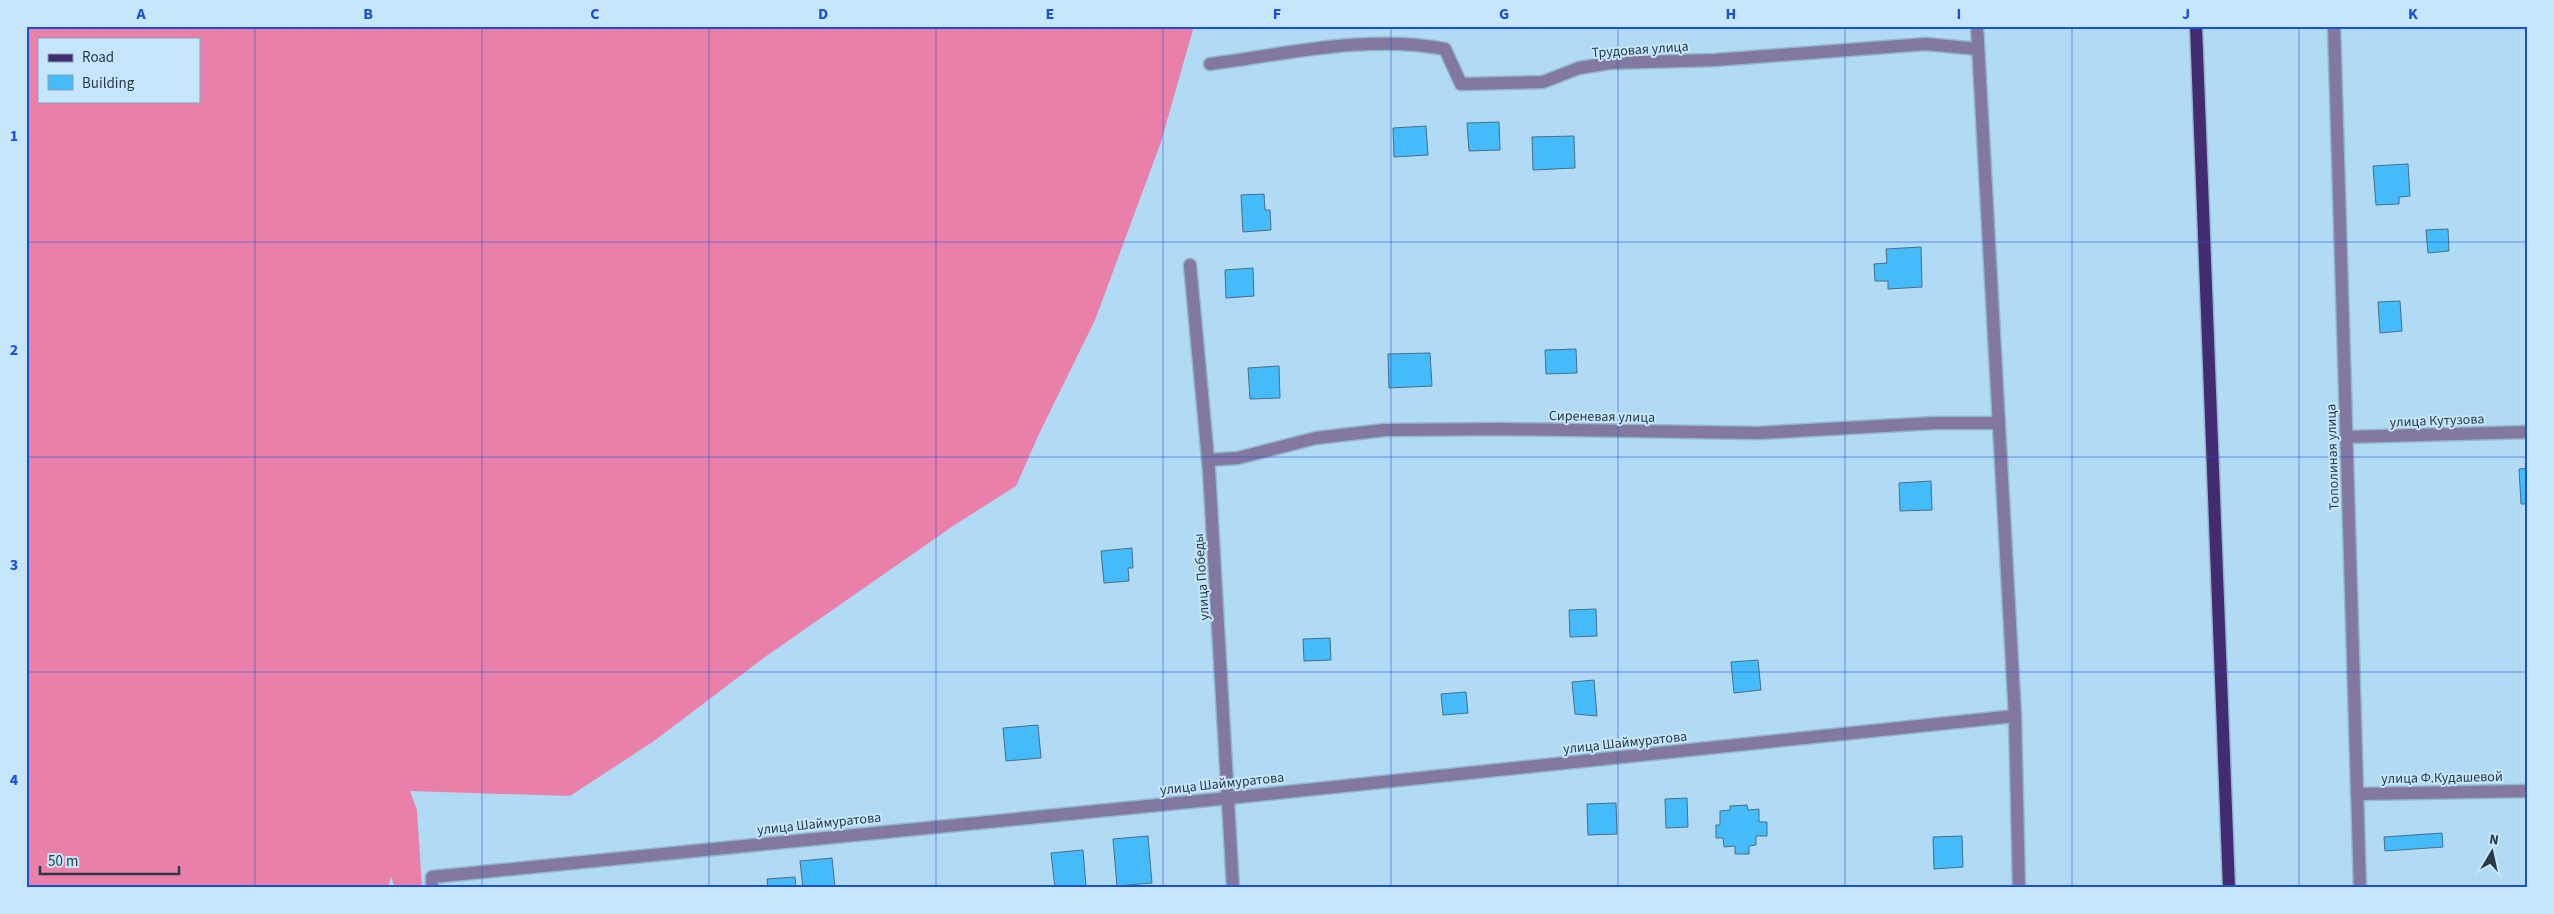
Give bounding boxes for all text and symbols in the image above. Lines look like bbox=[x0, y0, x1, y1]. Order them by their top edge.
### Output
text: A bbox=[135, 3, 146, 25]
text: B bbox=[363, 3, 373, 25]
text: C bbox=[590, 3, 600, 25]
text: D bbox=[818, 3, 828, 25]
text: E bbox=[1046, 3, 1054, 25]
text: F bbox=[1273, 3, 1281, 25]
text: G bbox=[1499, 3, 1509, 25]
text: H bbox=[1726, 3, 1736, 25]
text: I bbox=[1957, 3, 1961, 25]
text: J bbox=[2182, 3, 2190, 25]
text: K bbox=[2408, 3, 2418, 25]
street label: Трудовая улица bbox=[1591, 37, 1689, 63]
legend bbox=[38, 38, 200, 102]
text: Road bbox=[82, 47, 114, 68]
text: Building bbox=[82, 73, 135, 94]
text: 1 bbox=[10, 125, 18, 147]
text: 2 bbox=[10, 339, 18, 361]
street label: Тополиная улица bbox=[2321, 403, 2345, 511]
street label: Сиреневая улица bbox=[1549, 406, 1655, 428]
street label: улица Кутузова bbox=[2389, 409, 2485, 433]
street label: улица Победы bbox=[1189, 533, 1215, 621]
text: 3 bbox=[10, 554, 18, 576]
street label: улица Шаймуратова bbox=[1562, 727, 1688, 759]
street label: улица Ф.Кудашевой bbox=[2381, 767, 2503, 789]
street label: улица Шаймуратова bbox=[1159, 768, 1285, 800]
text: 4 bbox=[10, 769, 19, 791]
street label: улица Шаймуратова bbox=[756, 808, 882, 840]
north arrow bbox=[2466, 826, 2516, 876]
text: N bbox=[2488, 830, 2500, 851]
scale bar bbox=[40, 844, 179, 876]
text: 50 m bbox=[48, 851, 78, 872]

